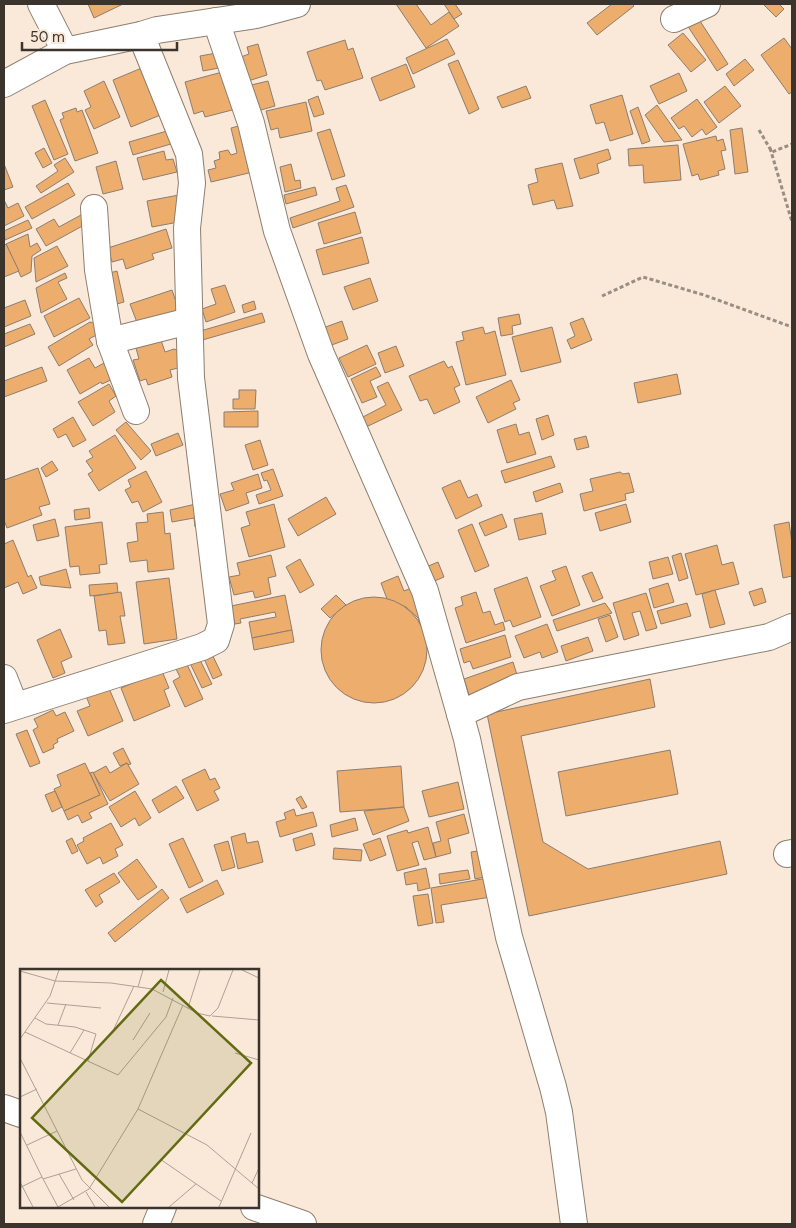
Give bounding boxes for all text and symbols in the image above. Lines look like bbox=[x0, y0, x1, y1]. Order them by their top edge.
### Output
scale bar bbox=[22, 20, 178, 52]
text: 50 m bbox=[30, 28, 65, 46]
inset map bbox=[20, 969, 259, 1208]

